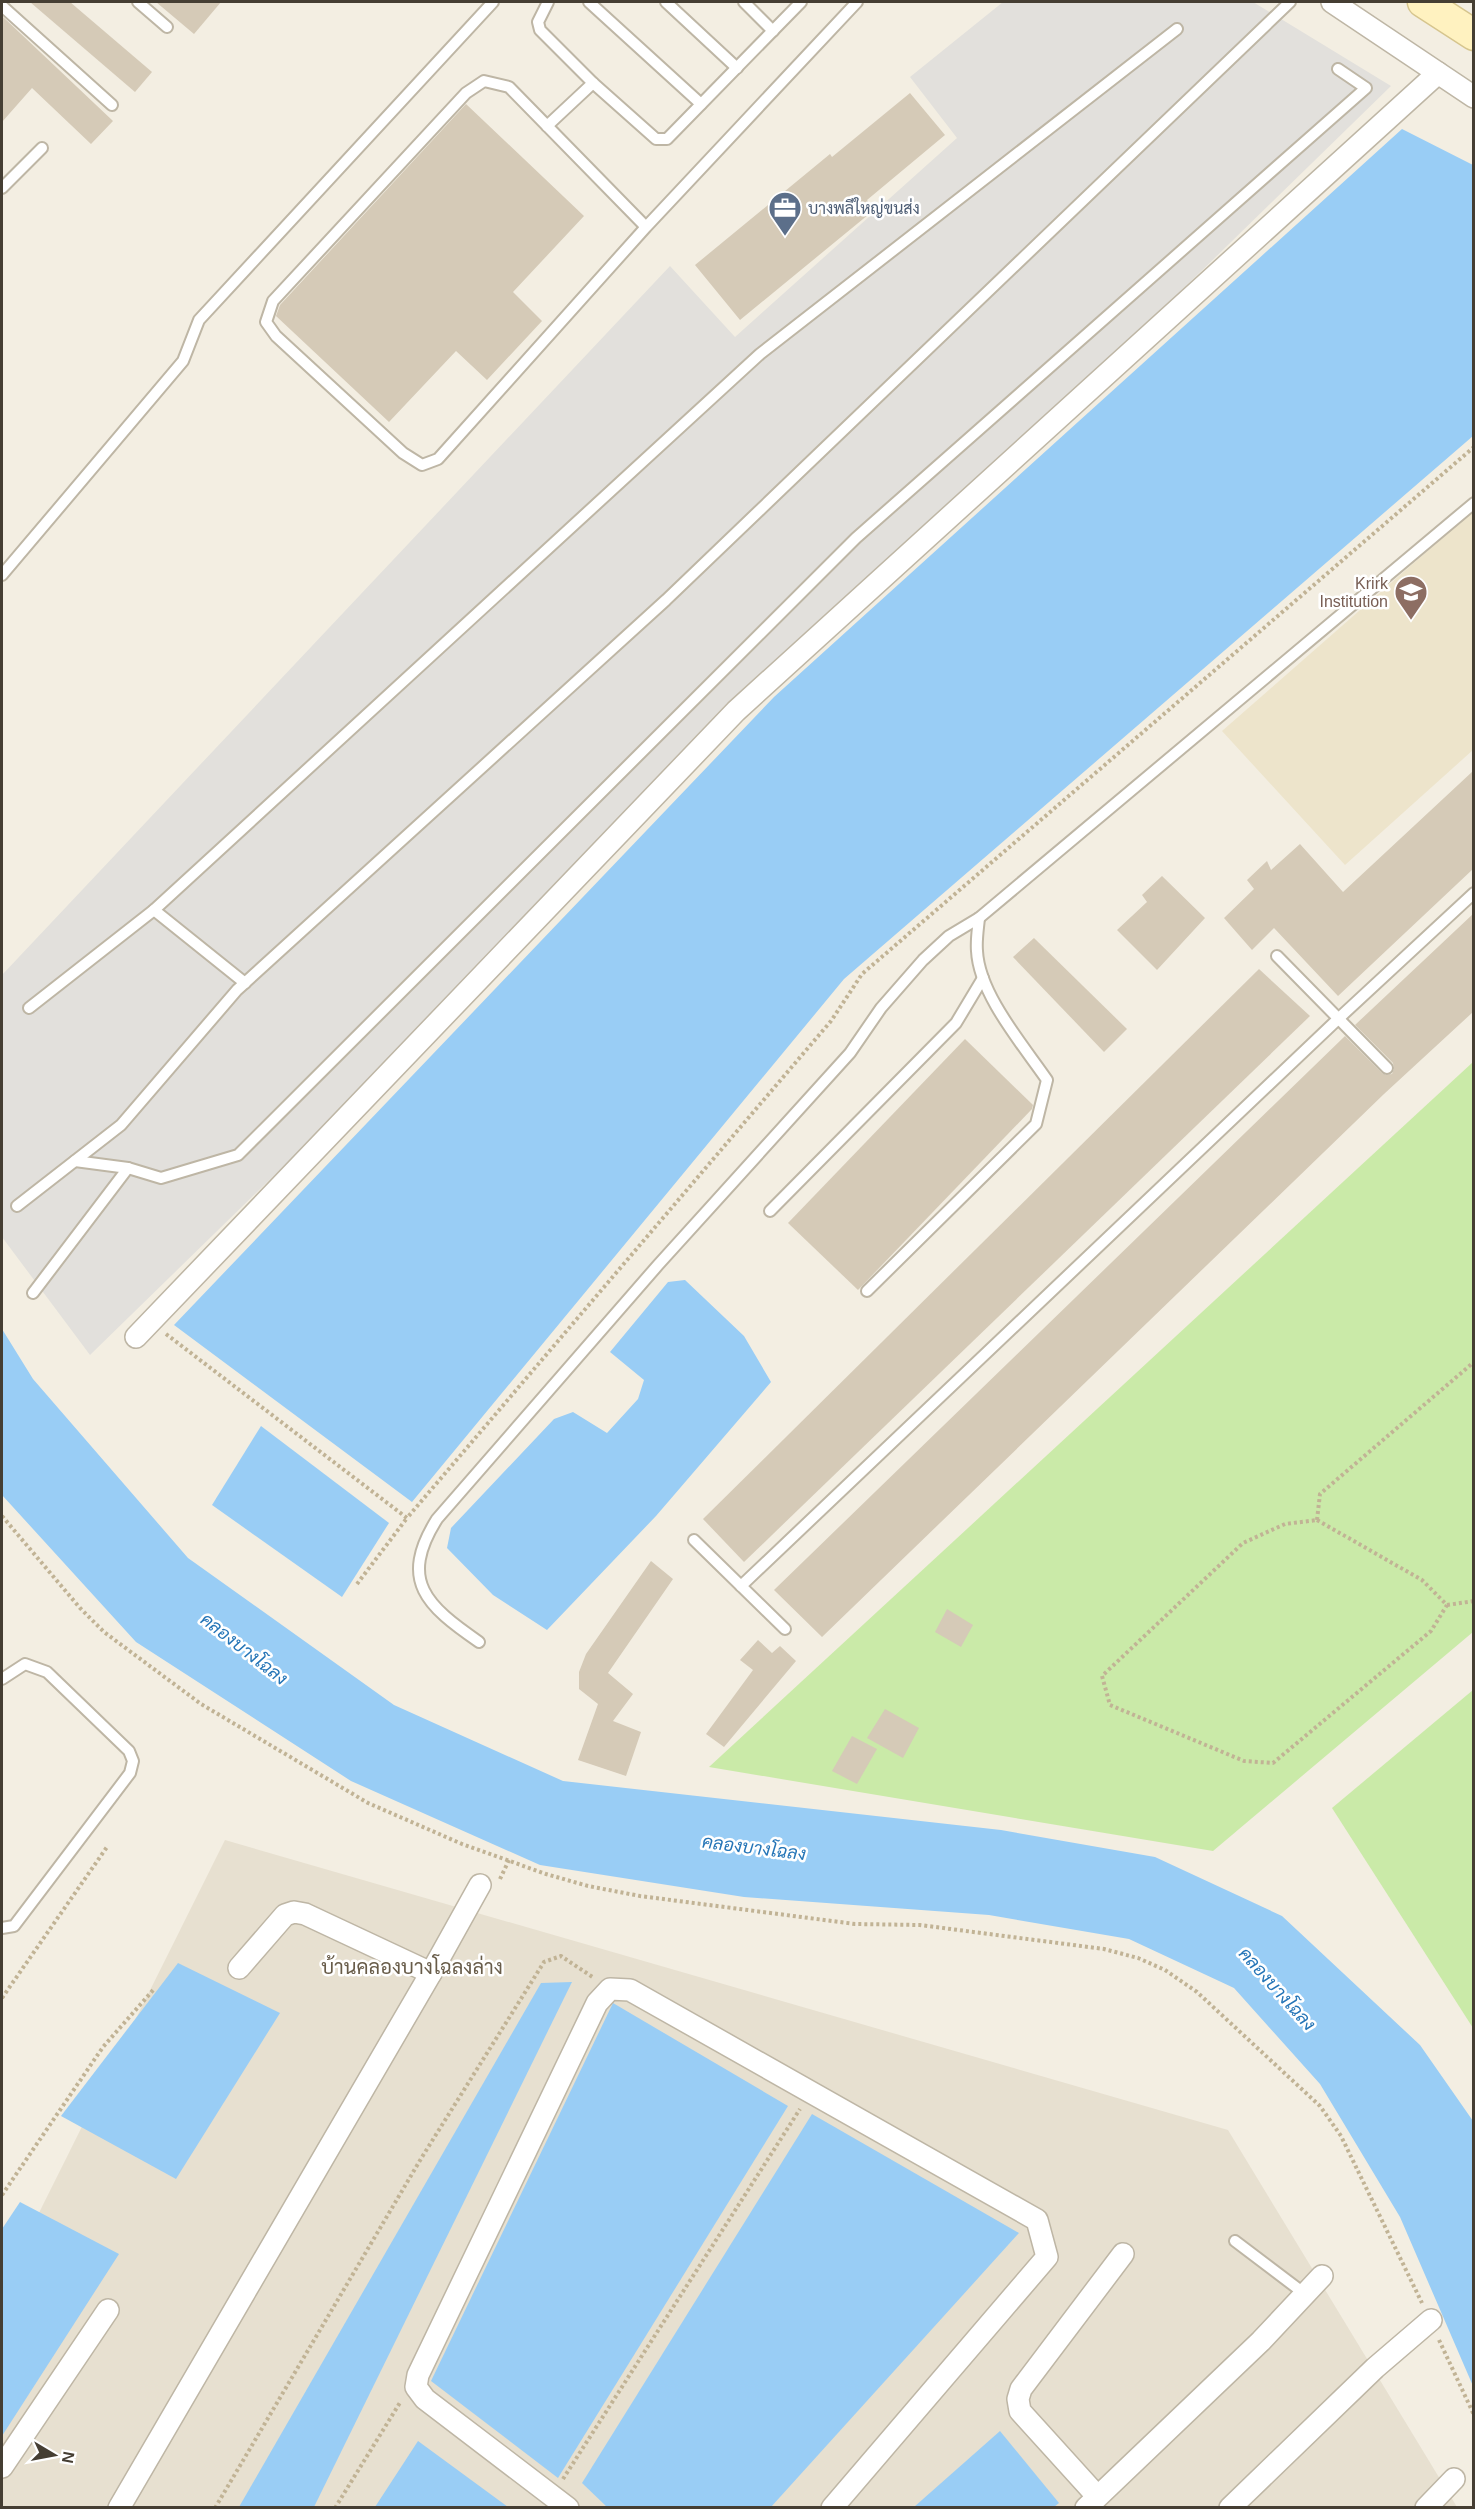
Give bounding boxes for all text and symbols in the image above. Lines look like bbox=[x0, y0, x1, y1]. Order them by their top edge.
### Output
office icon: บางพลีใหญ่ขนส่ง bbox=[767, 190, 803, 237]
place label: บางพลีใหญ่ขนส่ง bbox=[808, 197, 920, 218]
school or university icon: Krirk Institution bbox=[1393, 574, 1429, 621]
place label: Krirk Institution bbox=[1320, 575, 1389, 610]
water label: คลองบางโฉลง bbox=[197, 1607, 293, 1689]
water label: คลองบางโฉลง bbox=[701, 1829, 807, 1864]
water label: คลองบางโฉลง bbox=[1235, 1942, 1322, 2034]
district label: บ้านคลองบางโฉลงล่าง bbox=[321, 1954, 503, 1978]
north arrow bbox=[24, 2425, 84, 2485]
text: N bbox=[59, 2450, 78, 2465]

